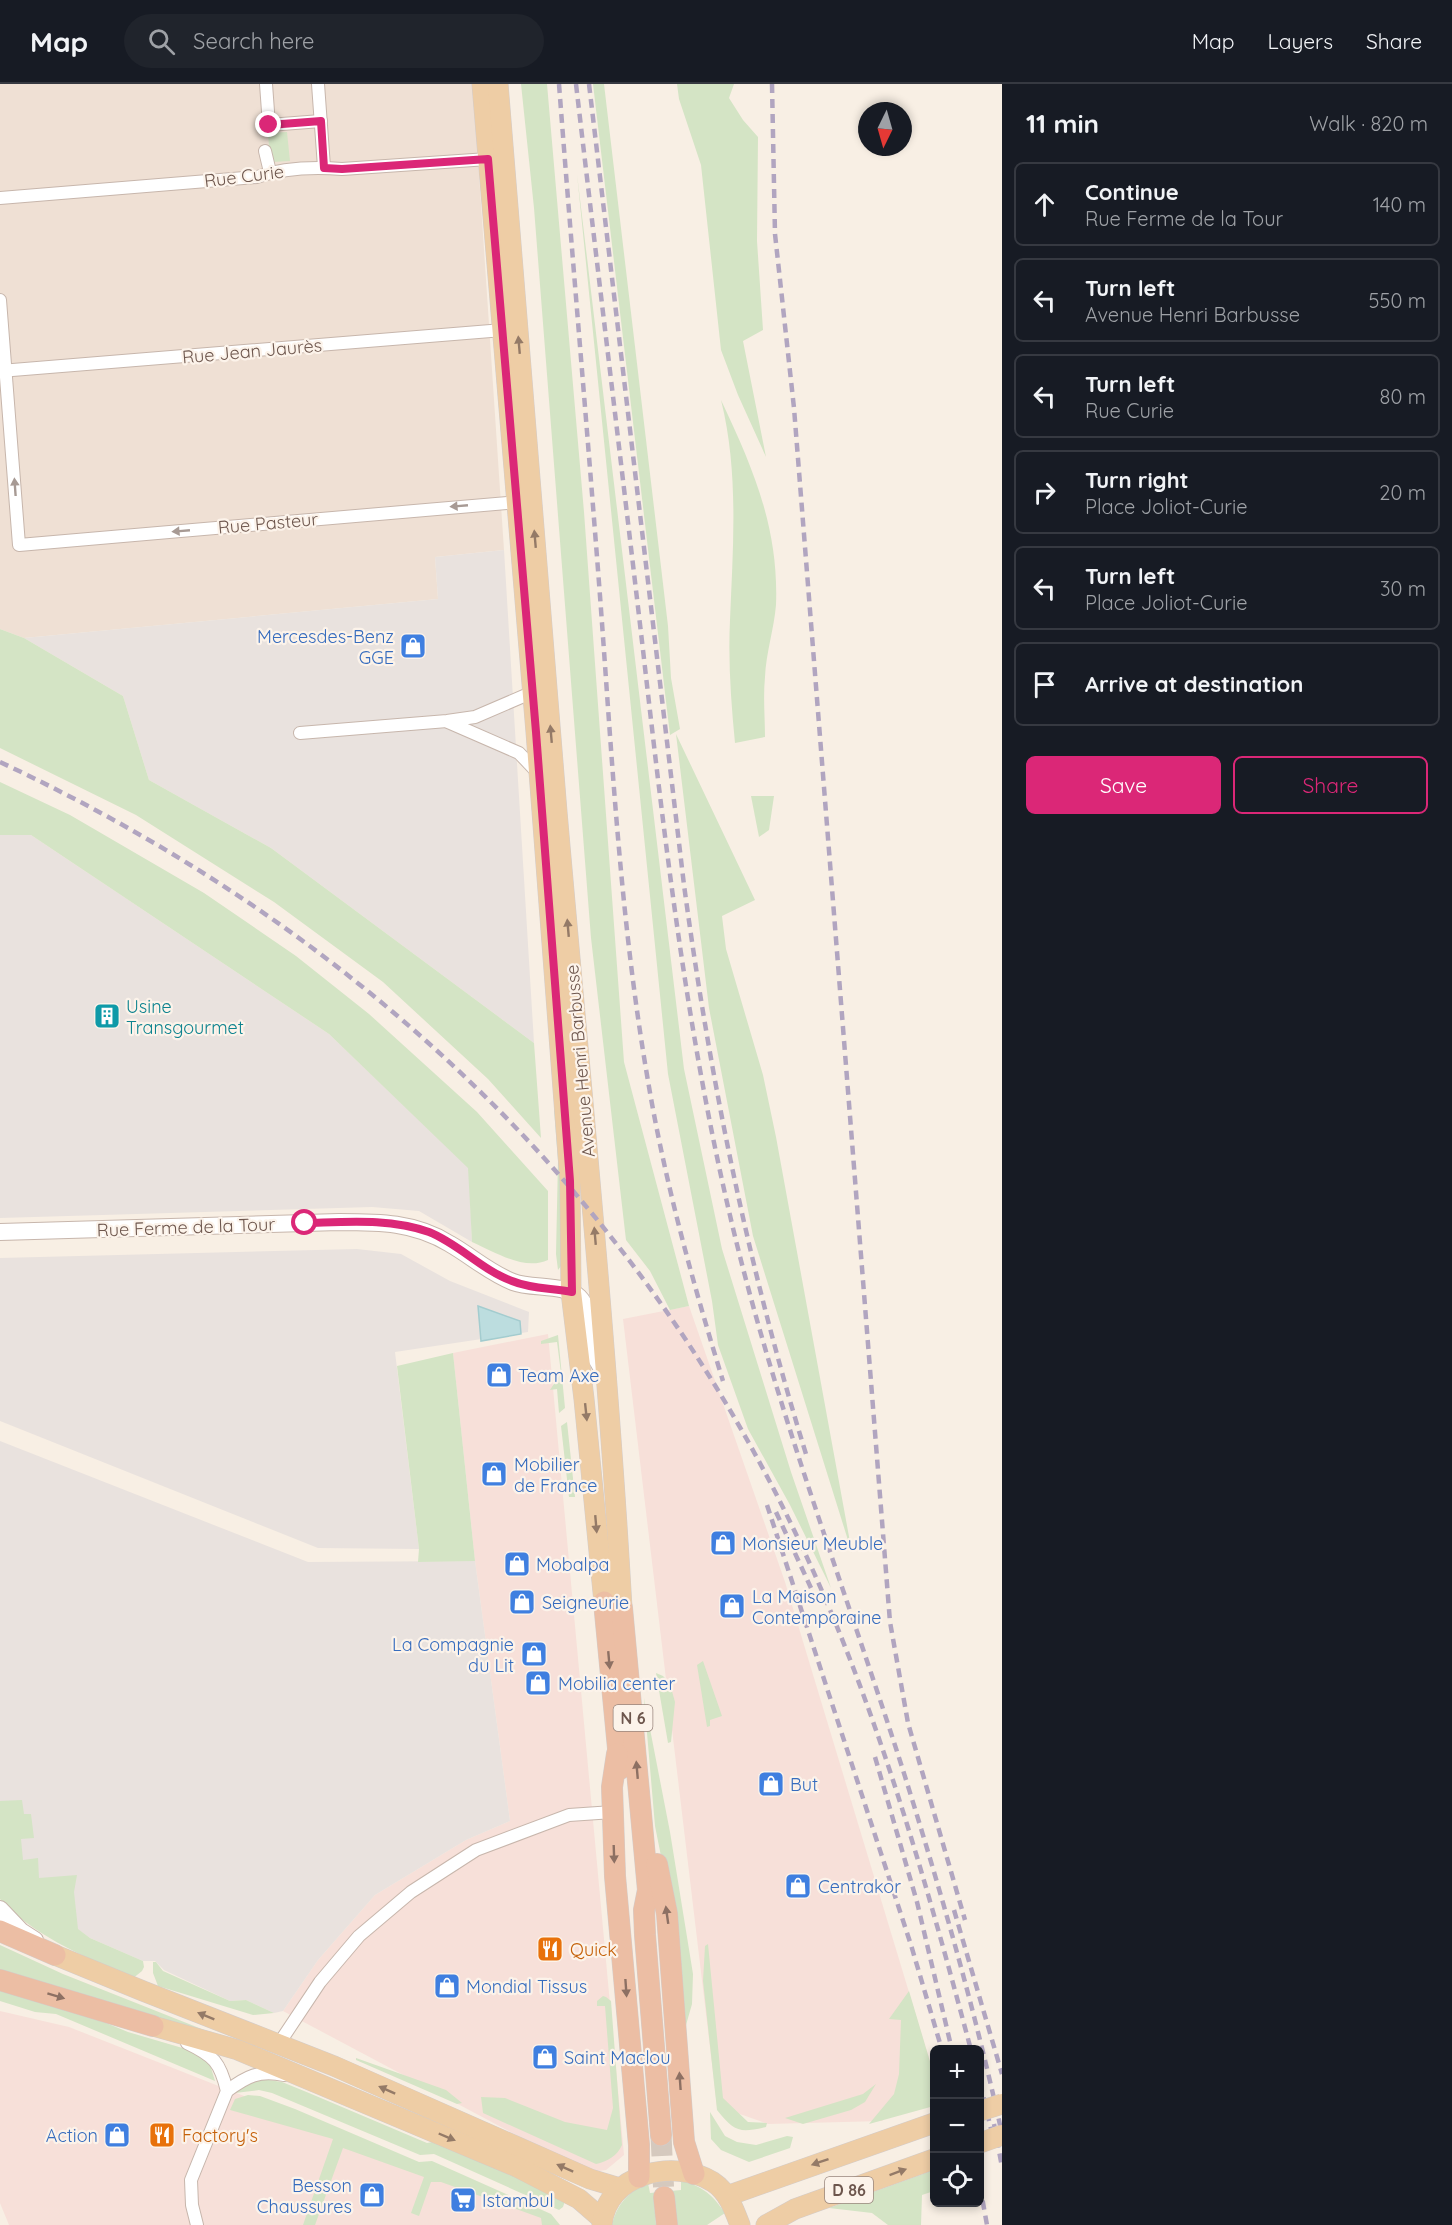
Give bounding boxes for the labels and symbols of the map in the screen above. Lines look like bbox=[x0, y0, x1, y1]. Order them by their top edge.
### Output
north arrow bbox=[858, 102, 912, 156]
route end bbox=[255, 111, 281, 137]
street label: Rue Curie bbox=[203, 160, 285, 192]
street label: Rue Jean Jaurès bbox=[181, 333, 323, 369]
one-way arrow bbox=[515, 336, 524, 355]
one-way arrow bbox=[10, 477, 19, 496]
one-way arrow bbox=[450, 502, 469, 511]
street label: Rue Pasteur bbox=[217, 507, 319, 539]
one-way arrow bbox=[172, 526, 191, 536]
one-way arrow bbox=[530, 530, 540, 549]
place label: Mercesdes-Benz GGE bbox=[257, 625, 394, 669]
shop icon: Mercesdes-Benz GGE bbox=[398, 631, 428, 661]
one-way arrow bbox=[546, 724, 556, 743]
one-way arrow bbox=[563, 919, 573, 938]
street label: Avenue Henri Barbusse bbox=[560, 964, 600, 1158]
place label: Usine Transgourmet bbox=[126, 995, 244, 1039]
building icon: Usine Transgourmet bbox=[92, 1001, 122, 1031]
route start bbox=[291, 1209, 317, 1235]
street label: Rue Ferme de la Tour bbox=[96, 1212, 276, 1242]
one-way arrow bbox=[590, 1226, 600, 1245]
shop icon: Team Axe bbox=[484, 1360, 514, 1390]
place label: Team Axe bbox=[518, 1364, 600, 1387]
one-way arrow bbox=[581, 1403, 591, 1422]
place label: Mobilier de France bbox=[514, 1453, 598, 1497]
shop icon: Mobilier de France bbox=[479, 1459, 509, 1489]
one-way arrow bbox=[591, 1514, 601, 1533]
shop icon: Monsieur Meuble bbox=[708, 1528, 738, 1558]
place label: Monsieur Meuble bbox=[742, 1532, 883, 1555]
shop icon: Mobalpa bbox=[502, 1549, 532, 1579]
place label: Mobalpa bbox=[536, 1553, 610, 1576]
place label: La Maison Contemporaine bbox=[752, 1585, 881, 1629]
shop icon: Seigneurie bbox=[507, 1587, 537, 1617]
place label: Seigneurie bbox=[542, 1591, 629, 1614]
shop icon: La Maison Contemporaine bbox=[717, 1591, 747, 1621]
place label: La Compagnie du Lit bbox=[392, 1633, 514, 1677]
shop icon: La Compagnie du Lit bbox=[519, 1639, 549, 1669]
one-way arrow bbox=[604, 1651, 614, 1670]
shop icon: Mobilia center bbox=[523, 1668, 553, 1698]
place label: Mobilia center bbox=[558, 1672, 675, 1695]
road number: N 6 bbox=[614, 1705, 652, 1731]
one-way arrow bbox=[632, 1760, 642, 1779]
shop icon: But bbox=[756, 1769, 786, 1799]
place label: But bbox=[790, 1773, 818, 1796]
one-way arrow bbox=[610, 1845, 619, 1864]
shop icon: Centrakor bbox=[783, 1871, 813, 1901]
place label: Centrakor bbox=[818, 1875, 901, 1898]
one-way arrow bbox=[662, 1906, 671, 1925]
restaurant icon: Quick bbox=[535, 1934, 565, 1964]
place label: Quick bbox=[570, 1938, 617, 1961]
shop icon: Mondial Tissus bbox=[432, 1971, 462, 2001]
place label: Mondial Tissus bbox=[466, 1975, 587, 1998]
one-way arrow bbox=[621, 1979, 631, 1998]
one-way arrow bbox=[47, 1992, 65, 2001]
one-way arrow bbox=[197, 2011, 215, 2021]
shop icon: Saint Maclou bbox=[530, 2042, 560, 2072]
place label: Saint Maclou bbox=[564, 2046, 671, 2069]
one-way arrow bbox=[675, 2071, 685, 2090]
one-way arrow bbox=[378, 2085, 395, 2094]
shop icon: Action bbox=[102, 2120, 132, 2150]
restaurant icon: Factory's bbox=[147, 2120, 177, 2150]
place label: Action bbox=[46, 2124, 98, 2147]
place label: Factory's bbox=[182, 2124, 258, 2147]
one-way arrow bbox=[438, 2132, 456, 2142]
one-way arrow bbox=[811, 2158, 829, 2168]
one-way arrow bbox=[556, 2163, 574, 2173]
one-way arrow bbox=[889, 2167, 907, 2177]
place label: Besson Chaussures bbox=[257, 2174, 352, 2218]
road number: D 86 bbox=[825, 2177, 873, 2203]
shop icon: Besson Chaussures bbox=[357, 2180, 387, 2210]
supermarket icon: Istambul bbox=[448, 2185, 478, 2215]
place label: Istambul bbox=[482, 2189, 554, 2212]

